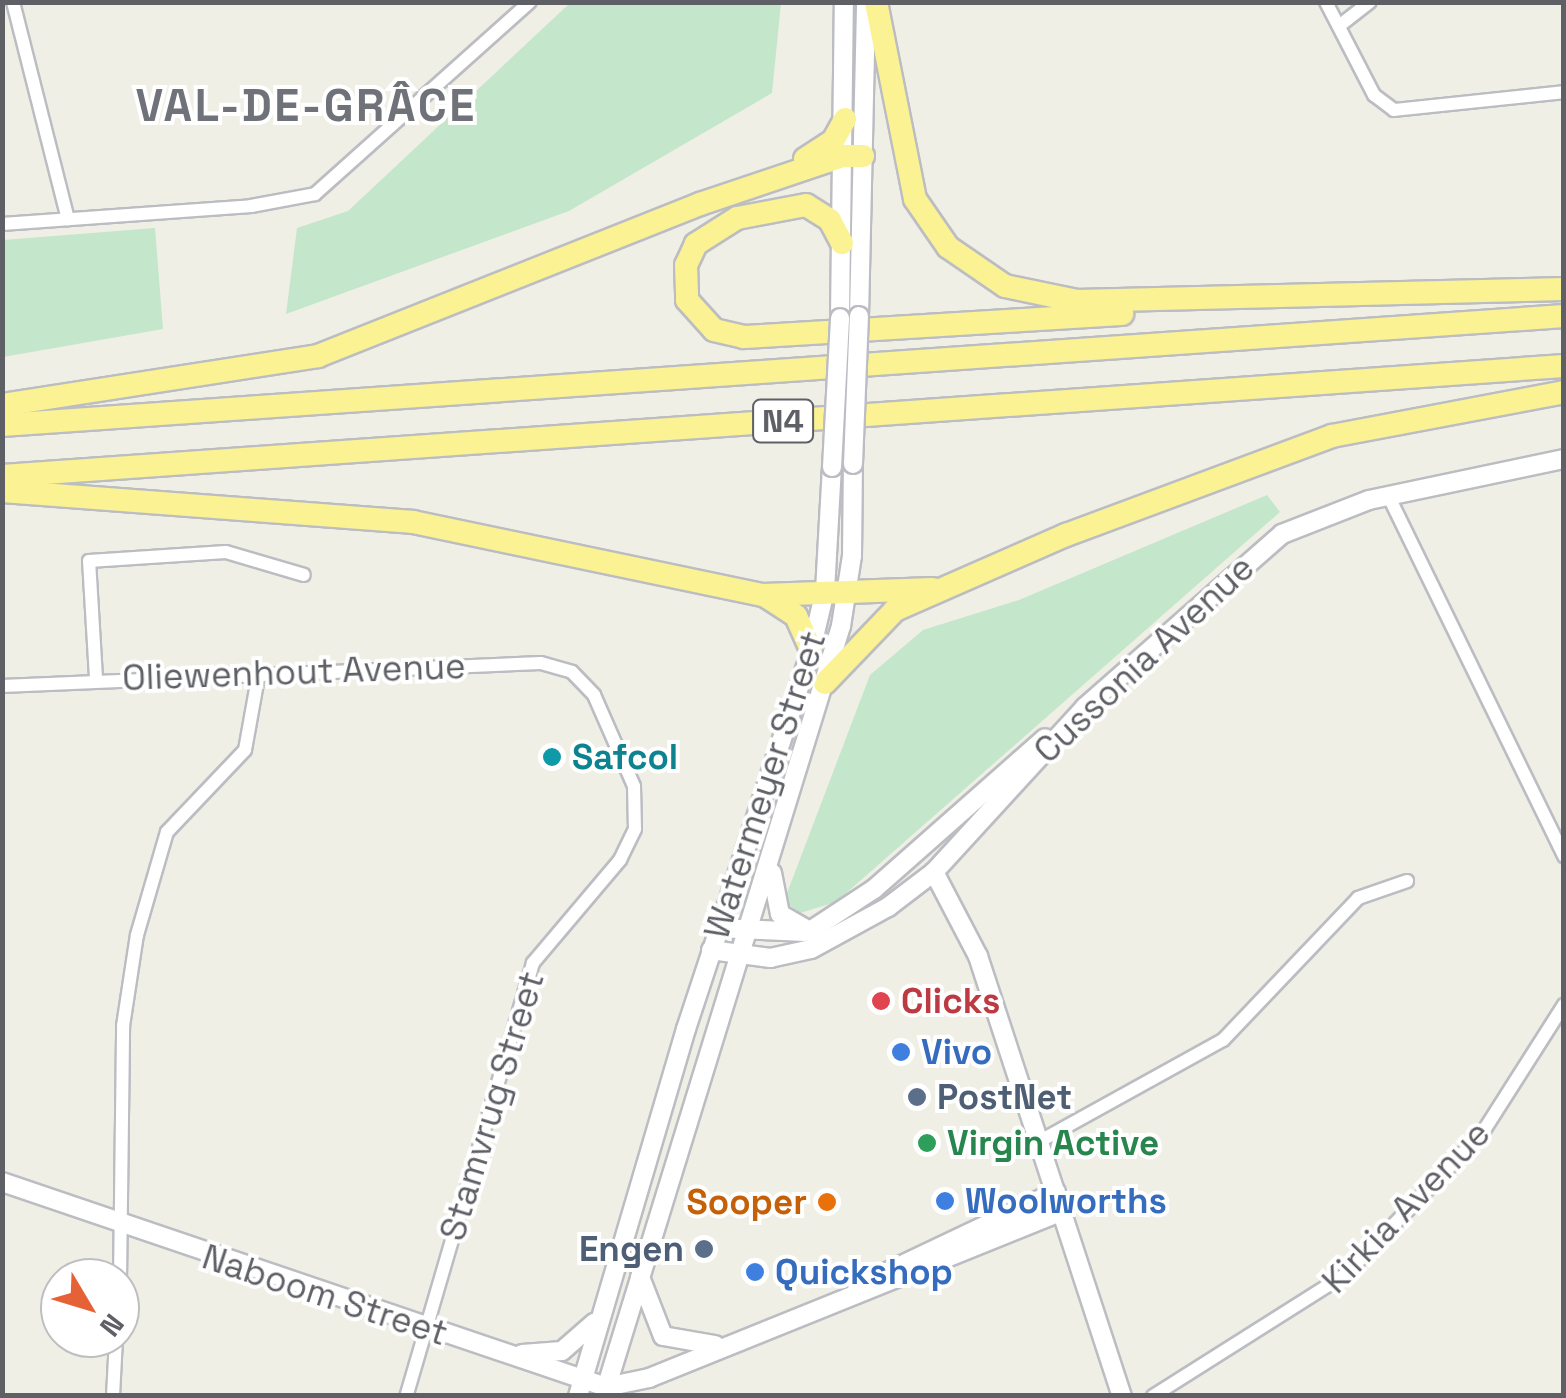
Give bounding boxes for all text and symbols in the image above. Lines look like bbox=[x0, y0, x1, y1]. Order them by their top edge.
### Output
district label: VAL-DE-GRÂCE bbox=[135, 79, 477, 133]
road number: N4 bbox=[750, 394, 816, 448]
street label: Cussonia Avenue bbox=[1025, 546, 1263, 772]
street label: Watermeyer Street bbox=[695, 626, 835, 944]
street label: Oliewenhout Avenue bbox=[121, 645, 467, 699]
place label: Safcol bbox=[572, 736, 678, 778]
marker: Safcol bbox=[541, 746, 563, 768]
street label: Stamvrug Street bbox=[431, 966, 553, 1246]
place label: Clicks bbox=[901, 980, 1000, 1022]
marker: Clicks bbox=[870, 990, 892, 1012]
place label: Vivo bbox=[921, 1031, 992, 1073]
marker: Vivo bbox=[890, 1041, 912, 1063]
place label: PostNet bbox=[937, 1076, 1072, 1118]
marker: PostNet bbox=[906, 1086, 928, 1108]
street label: Kirkia Avenue bbox=[1313, 1112, 1499, 1302]
place label: Virgin Active bbox=[947, 1122, 1160, 1164]
marker: Virgin Active bbox=[916, 1132, 938, 1154]
place label: Woolworths bbox=[965, 1180, 1167, 1222]
place label: Sooper bbox=[687, 1181, 807, 1223]
marker: Woolworths bbox=[934, 1190, 956, 1212]
marker: Sooper bbox=[816, 1191, 838, 1213]
place label: Engen bbox=[579, 1228, 684, 1270]
street label: Naboom Street bbox=[197, 1236, 453, 1354]
marker: Engen bbox=[693, 1238, 715, 1260]
place label: Quickshop bbox=[775, 1251, 953, 1293]
north arrow bbox=[40, 1258, 140, 1358]
marker: Quickshop bbox=[744, 1261, 766, 1283]
text: N bbox=[92, 1307, 132, 1344]

